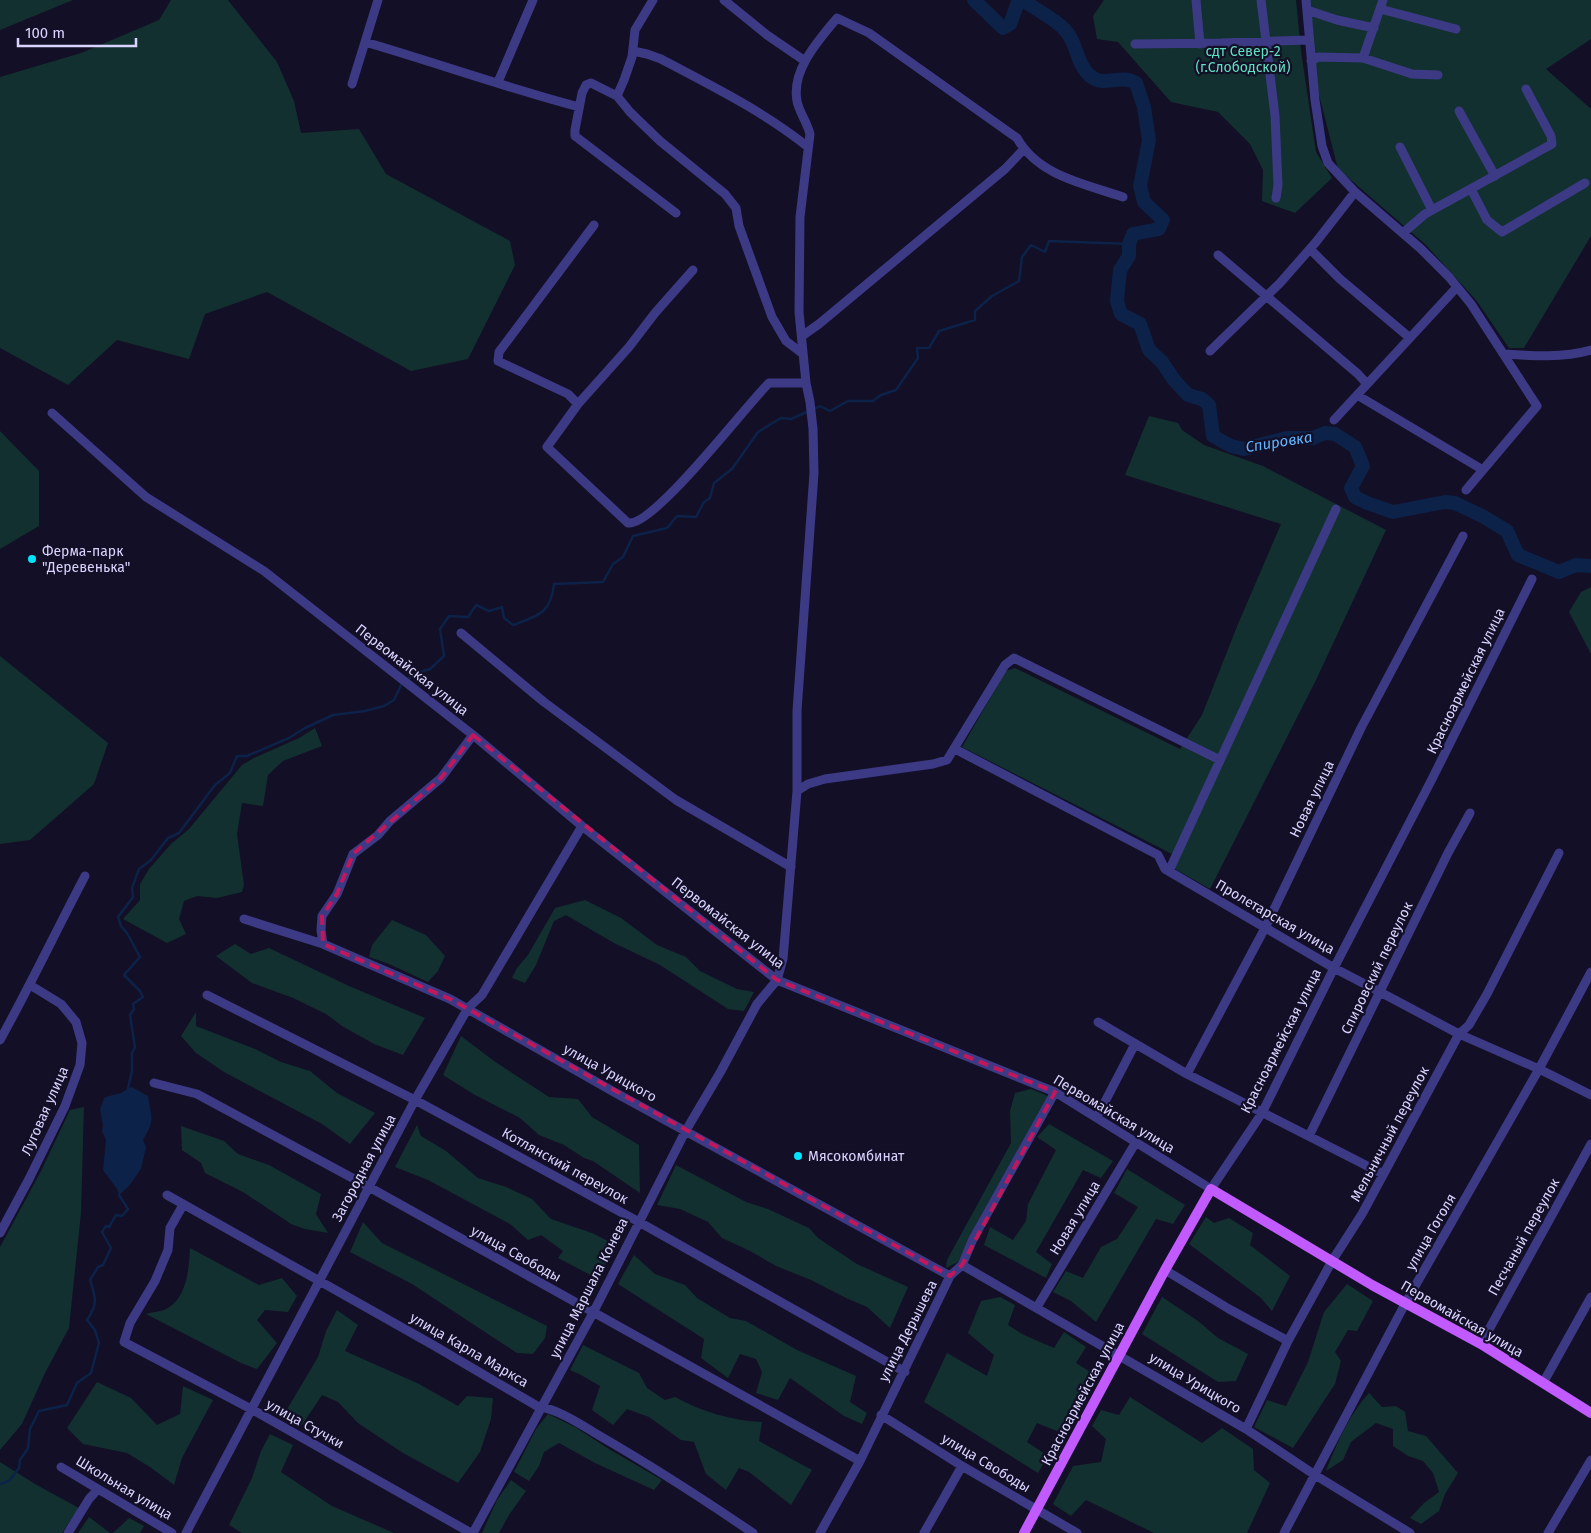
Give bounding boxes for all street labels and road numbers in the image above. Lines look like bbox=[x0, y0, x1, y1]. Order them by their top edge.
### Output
street label: Красноармейская улица bbox=[1423, 605, 1509, 757]
street label: Первомайская улица bbox=[352, 621, 472, 719]
street label: Новая улица bbox=[1286, 758, 1338, 840]
street label: Первомайская улица bbox=[668, 874, 788, 972]
street label: Пролетарская улица bbox=[1212, 876, 1338, 958]
street label: Спировский переулок bbox=[1338, 898, 1417, 1037]
street label: Красноармейская улица bbox=[1237, 966, 1325, 1116]
street label: улица Урицкого bbox=[560, 1040, 660, 1106]
street label: Мельничный переулок bbox=[1347, 1063, 1433, 1205]
street label: Луговая улица bbox=[18, 1064, 72, 1158]
street label: Первомайская улица bbox=[1050, 1071, 1178, 1157]
street label: Загородная улица bbox=[328, 1111, 400, 1225]
street label: Котлянский переулок bbox=[499, 1124, 632, 1208]
street label: Песчаный переулок bbox=[1485, 1175, 1564, 1299]
street label: Новая улица bbox=[1046, 1178, 1104, 1258]
street label: улица Гоголя bbox=[1402, 1190, 1460, 1274]
street label: улица Маршала Конева bbox=[546, 1215, 632, 1361]
street label: улица Свободы bbox=[468, 1222, 564, 1286]
street label: улица Дерышева bbox=[875, 1277, 941, 1385]
street label: Первомайская улица bbox=[1398, 1277, 1526, 1361]
street label: улица Карла Маркса bbox=[407, 1309, 531, 1391]
street label: Красноармейская улица bbox=[1038, 1319, 1128, 1469]
street label: улица Урицкого bbox=[1146, 1349, 1244, 1417]
street label: улица Стучки bbox=[263, 1396, 347, 1452]
street label: улица Свободы bbox=[939, 1430, 1033, 1496]
street label: Школьная улица bbox=[73, 1452, 175, 1524]

